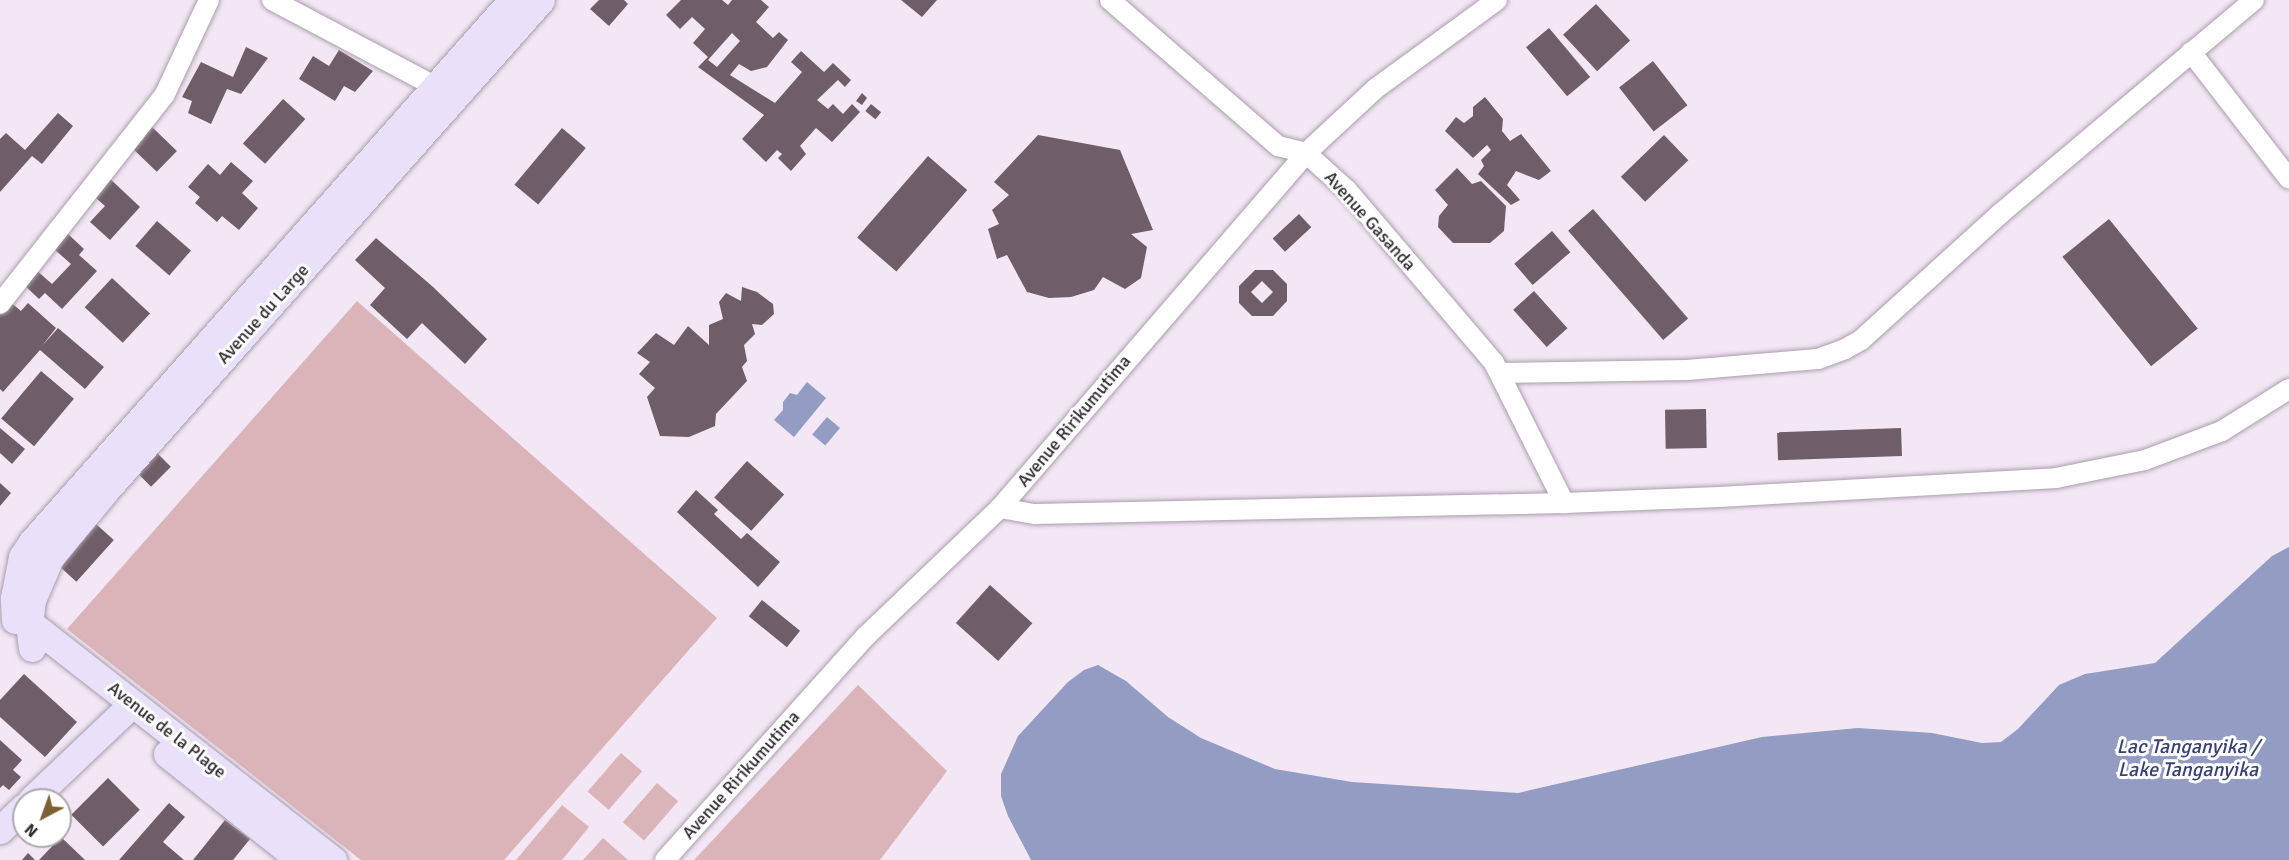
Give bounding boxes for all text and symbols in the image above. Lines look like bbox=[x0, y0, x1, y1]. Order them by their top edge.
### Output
street label: Avenue Gasanda bbox=[1320, 167, 1420, 275]
street label: Avenue du Large bbox=[213, 260, 313, 368]
street label: Avenue Ririkumutima bbox=[1013, 351, 1135, 491]
street label: Avenue de la Plage bbox=[104, 677, 230, 783]
street label: Avenue Ririkumutima bbox=[678, 706, 804, 844]
water label: Lac Tanganyika / Lake Tanganyika bbox=[2117, 735, 2259, 782]
north arrow bbox=[12, 788, 72, 848]
text: N bbox=[21, 819, 42, 841]

